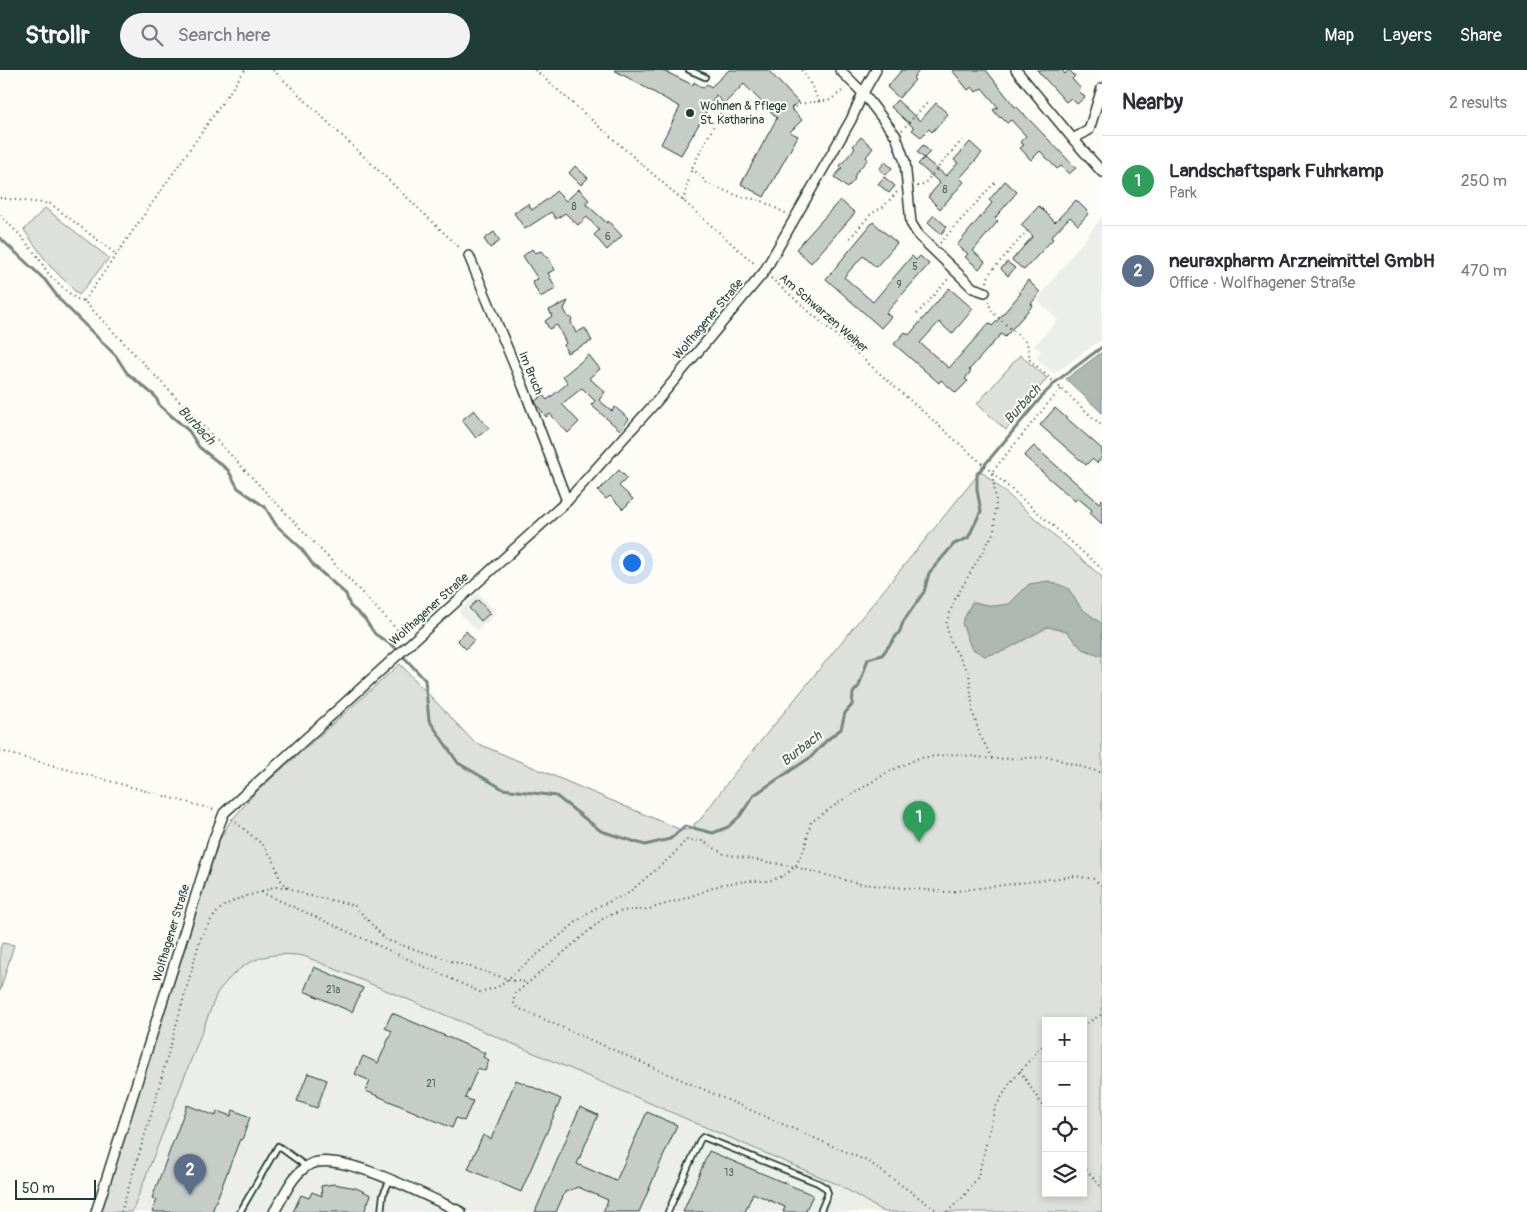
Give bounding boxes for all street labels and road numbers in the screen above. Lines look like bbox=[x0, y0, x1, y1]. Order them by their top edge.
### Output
street label: Am Schwarzen Weiher bbox=[776, 271, 872, 357]
street label: Wolfhagener Straße bbox=[670, 276, 747, 363]
street label: Im Bruch bbox=[515, 349, 546, 397]
street label: Wolfhagener Straße bbox=[387, 570, 472, 649]
street label: Wolfhagener Straße bbox=[150, 883, 193, 984]

